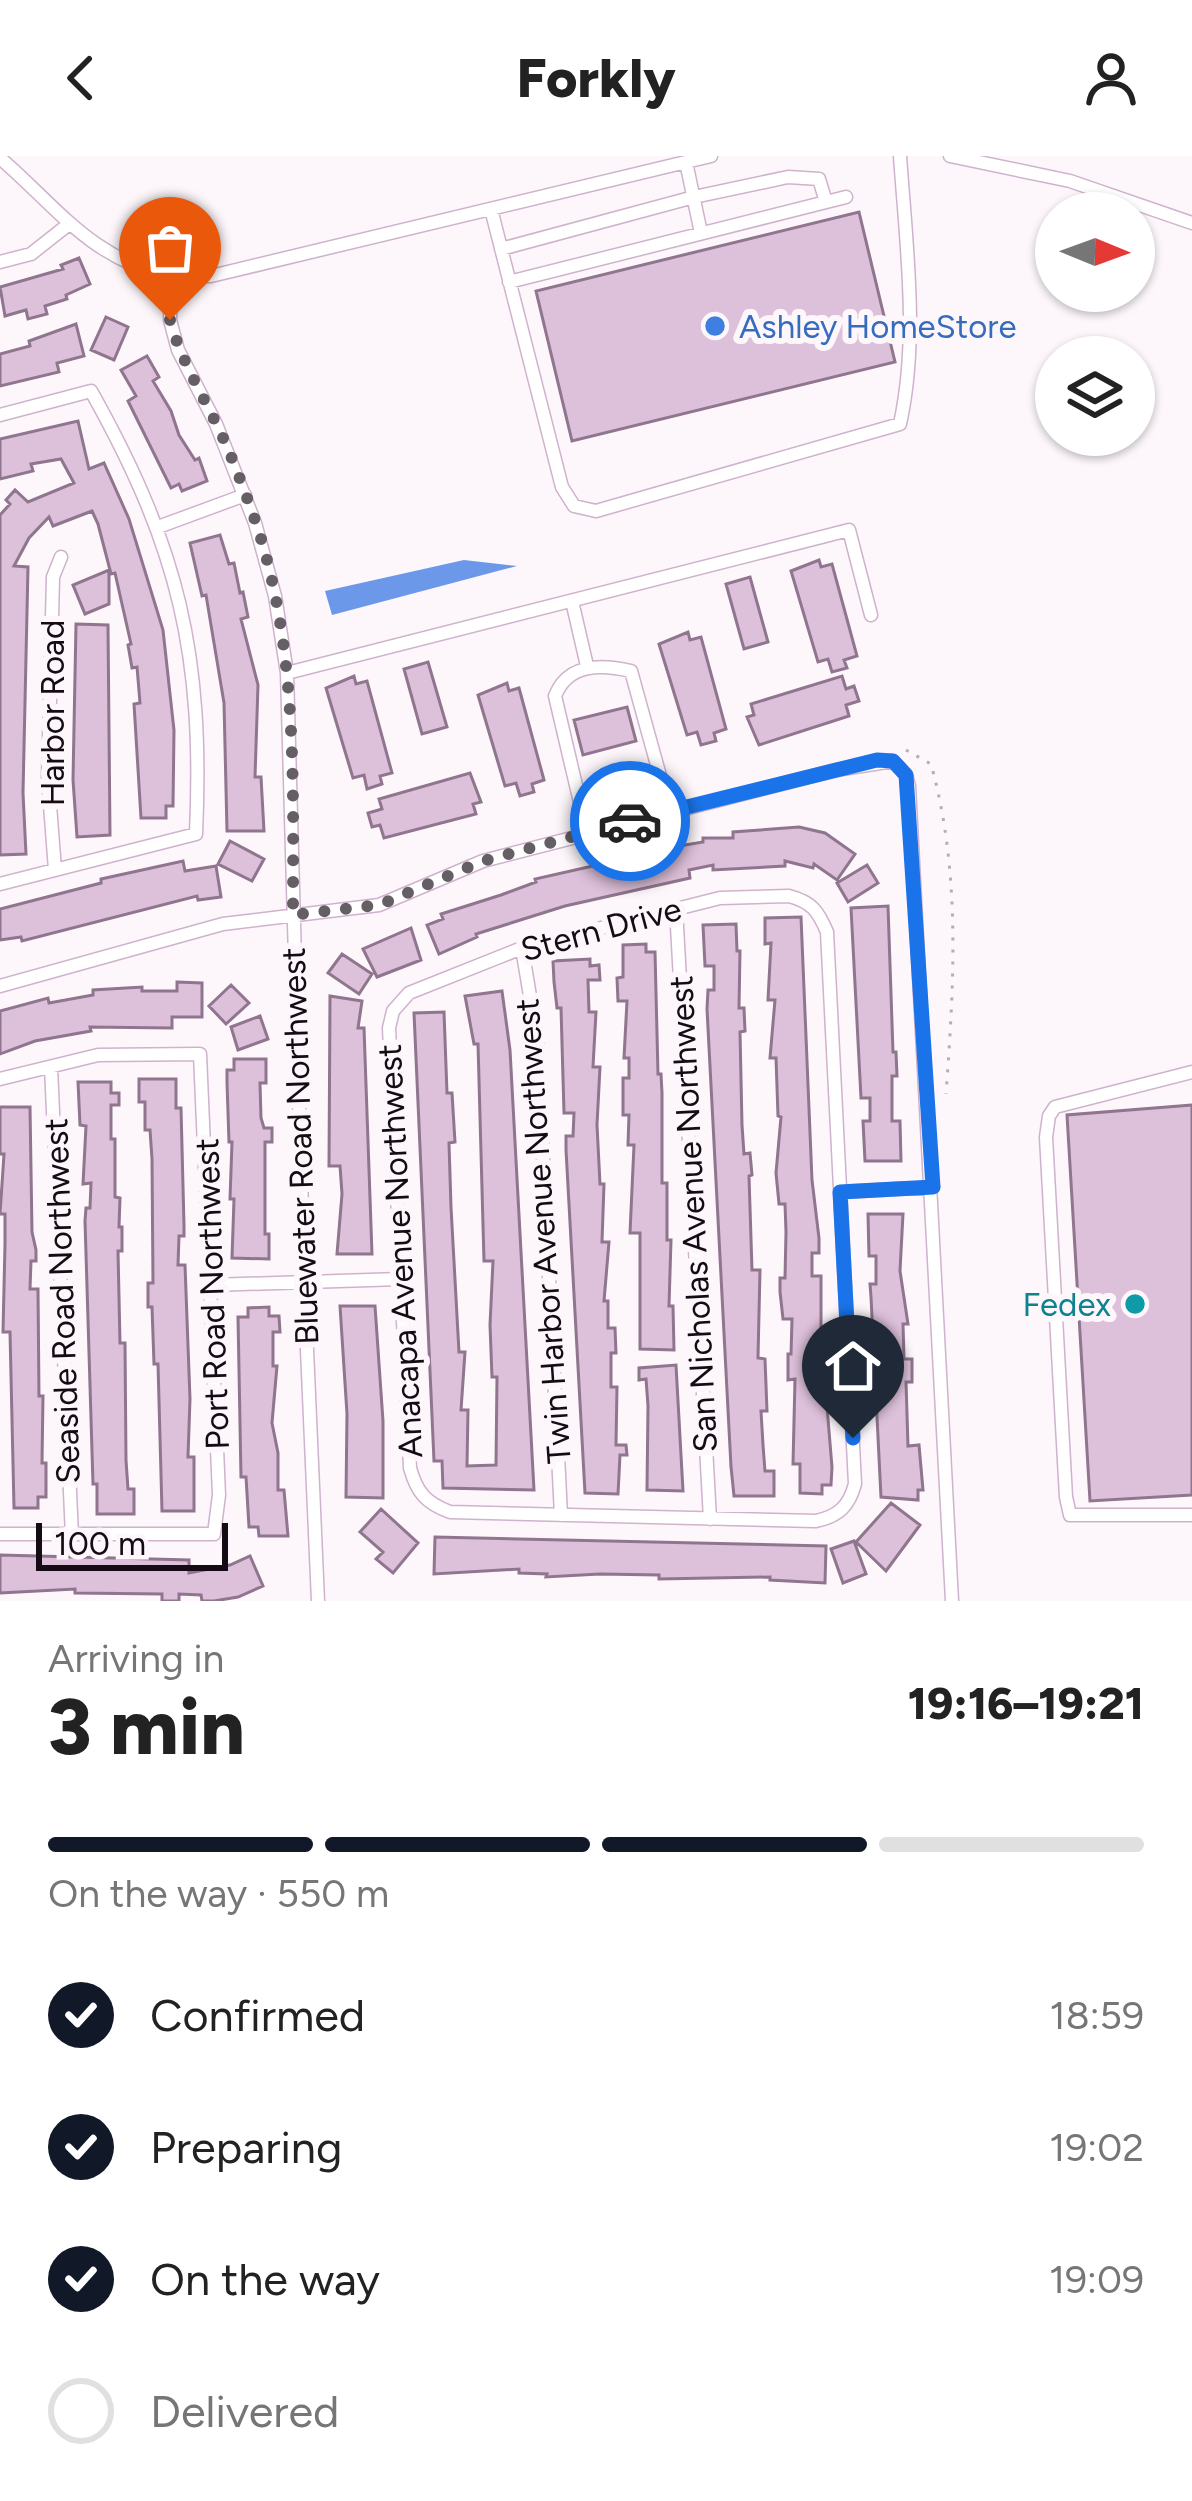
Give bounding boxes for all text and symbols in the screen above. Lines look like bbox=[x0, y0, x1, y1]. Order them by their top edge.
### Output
icon: back bbox=[48, 45, 114, 111]
icon: person bbox=[1078, 45, 1144, 111]
text: Forkly bbox=[516, 46, 676, 111]
north arrow bbox=[1035, 192, 1155, 312]
map controls bbox=[1035, 192, 1155, 456]
pin bbox=[119, 197, 221, 320]
icon: bag bbox=[137, 215, 203, 281]
place label: Ashley HomeStore bbox=[739, 307, 1016, 346]
marker: Ashley HomeStore bbox=[702, 313, 728, 339]
button: layers bbox=[1035, 336, 1155, 456]
street label: Harbor Road bbox=[33, 620, 72, 806]
courier bbox=[570, 761, 690, 881]
icon: car bbox=[597, 788, 663, 854]
street label: Stern Drive bbox=[516, 889, 686, 969]
street label: Bluewater Road Northwest bbox=[274, 947, 326, 1345]
street label: San Nicholas Avenue Northwest bbox=[661, 975, 725, 1453]
street label: Twin Harbor Avenue Northwest bbox=[507, 997, 579, 1465]
street label: Anacapa Avenue Northwest bbox=[370, 1043, 430, 1459]
street label: Seaside Road Northwest bbox=[36, 1118, 88, 1484]
street label: Port Road Northwest bbox=[187, 1138, 237, 1450]
place label: Fedex bbox=[1022, 1285, 1111, 1324]
marker: Fedex bbox=[1122, 1291, 1148, 1317]
pin bbox=[802, 1315, 904, 1438]
icon: home bbox=[820, 1333, 886, 1399]
scale bar bbox=[36, 1517, 228, 1570]
text: 100 m bbox=[54, 1524, 146, 1563]
text: Arriving in bbox=[48, 1635, 224, 1682]
text: 19:16–19:21 bbox=[908, 1676, 1144, 1730]
text: 3 min bbox=[48, 1680, 245, 1774]
text: On the way · 550 m bbox=[48, 1870, 389, 1917]
icon: check bbox=[48, 1982, 114, 2048]
text: Confirmed bbox=[150, 1988, 365, 2042]
text: 18:59 bbox=[1050, 1992, 1144, 2039]
icon: check bbox=[48, 2114, 114, 2180]
text: Preparing bbox=[150, 2120, 342, 2174]
text: 19:02 bbox=[1049, 2124, 1144, 2171]
icon: check bbox=[48, 2246, 114, 2312]
text: On the way bbox=[150, 2252, 380, 2306]
text: 19:09 bbox=[1049, 2256, 1144, 2303]
text: Delivered bbox=[150, 2384, 339, 2438]

